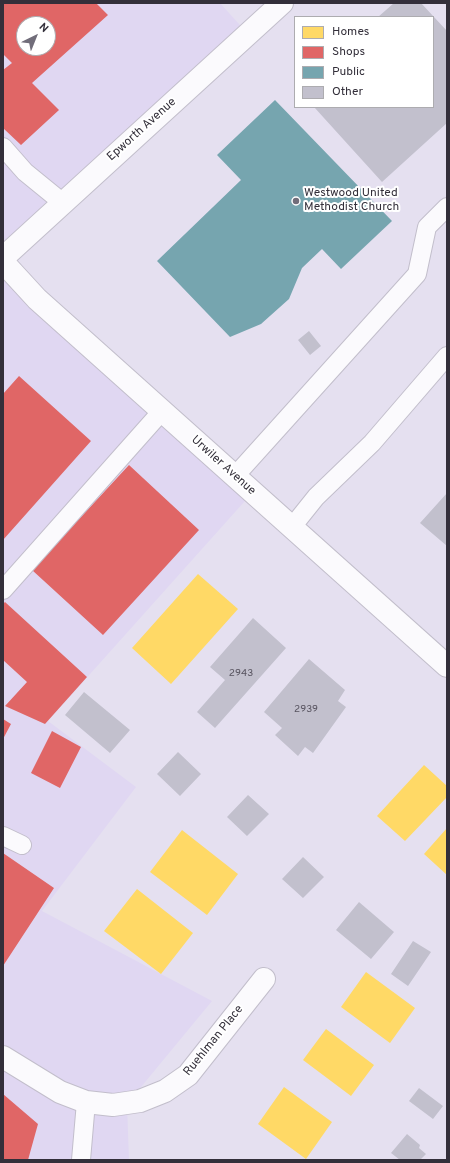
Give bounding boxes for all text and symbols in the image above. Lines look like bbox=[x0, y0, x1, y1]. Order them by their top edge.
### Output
north arrow bbox=[16, 16, 56, 56]
legend bbox=[294, 16, 434, 108]
text: N bbox=[36, 20, 51, 36]
text: Homes bbox=[332, 24, 369, 40]
text: Shops bbox=[332, 44, 365, 60]
text: Public bbox=[332, 64, 365, 80]
text: Other bbox=[332, 84, 363, 100]
street label: Epworth Avenue bbox=[105, 95, 179, 165]
place label: Westwood United Methodist Church bbox=[304, 187, 399, 215]
marker: Westwood United Methodist Church bbox=[291, 196, 301, 206]
street label: Urwiler Avenue bbox=[188, 433, 258, 499]
house number: 2943 bbox=[229, 668, 253, 680]
house number: 2939 bbox=[294, 704, 318, 716]
street label: Ruehlman Place bbox=[181, 1003, 247, 1079]

